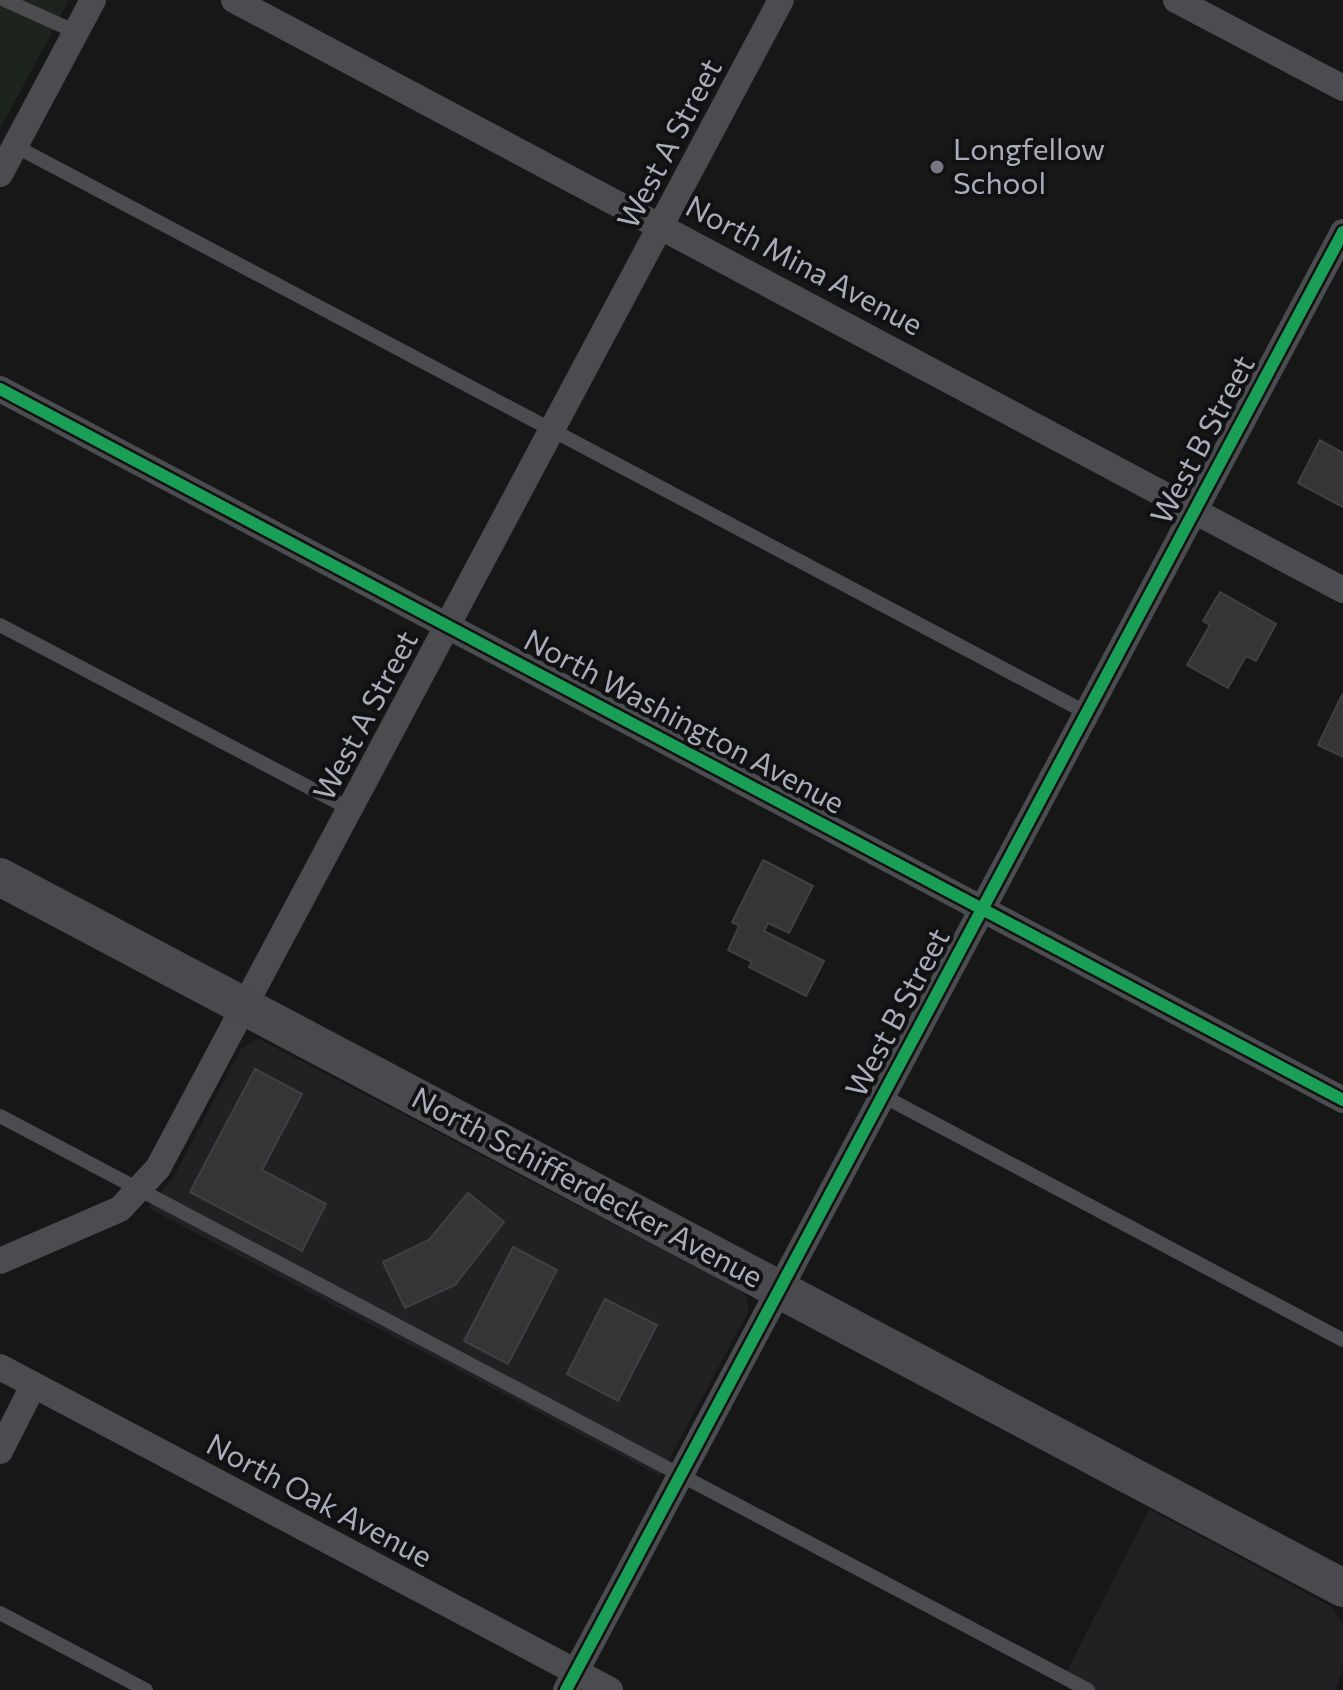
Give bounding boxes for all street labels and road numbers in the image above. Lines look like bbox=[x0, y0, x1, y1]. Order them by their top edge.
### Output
street label: West A Street bbox=[608, 52, 728, 234]
street label: North Mina Avenue bbox=[680, 186, 930, 342]
street label: West B Street bbox=[1141, 348, 1261, 530]
street label: North Washington Avenue bbox=[519, 620, 852, 820]
street label: West A Street bbox=[304, 624, 424, 806]
street label: West B Street bbox=[836, 921, 956, 1103]
street label: North Schifferdecker Avenue bbox=[407, 1077, 770, 1294]
street label: North Oak Avenue bbox=[201, 1424, 439, 1574]

